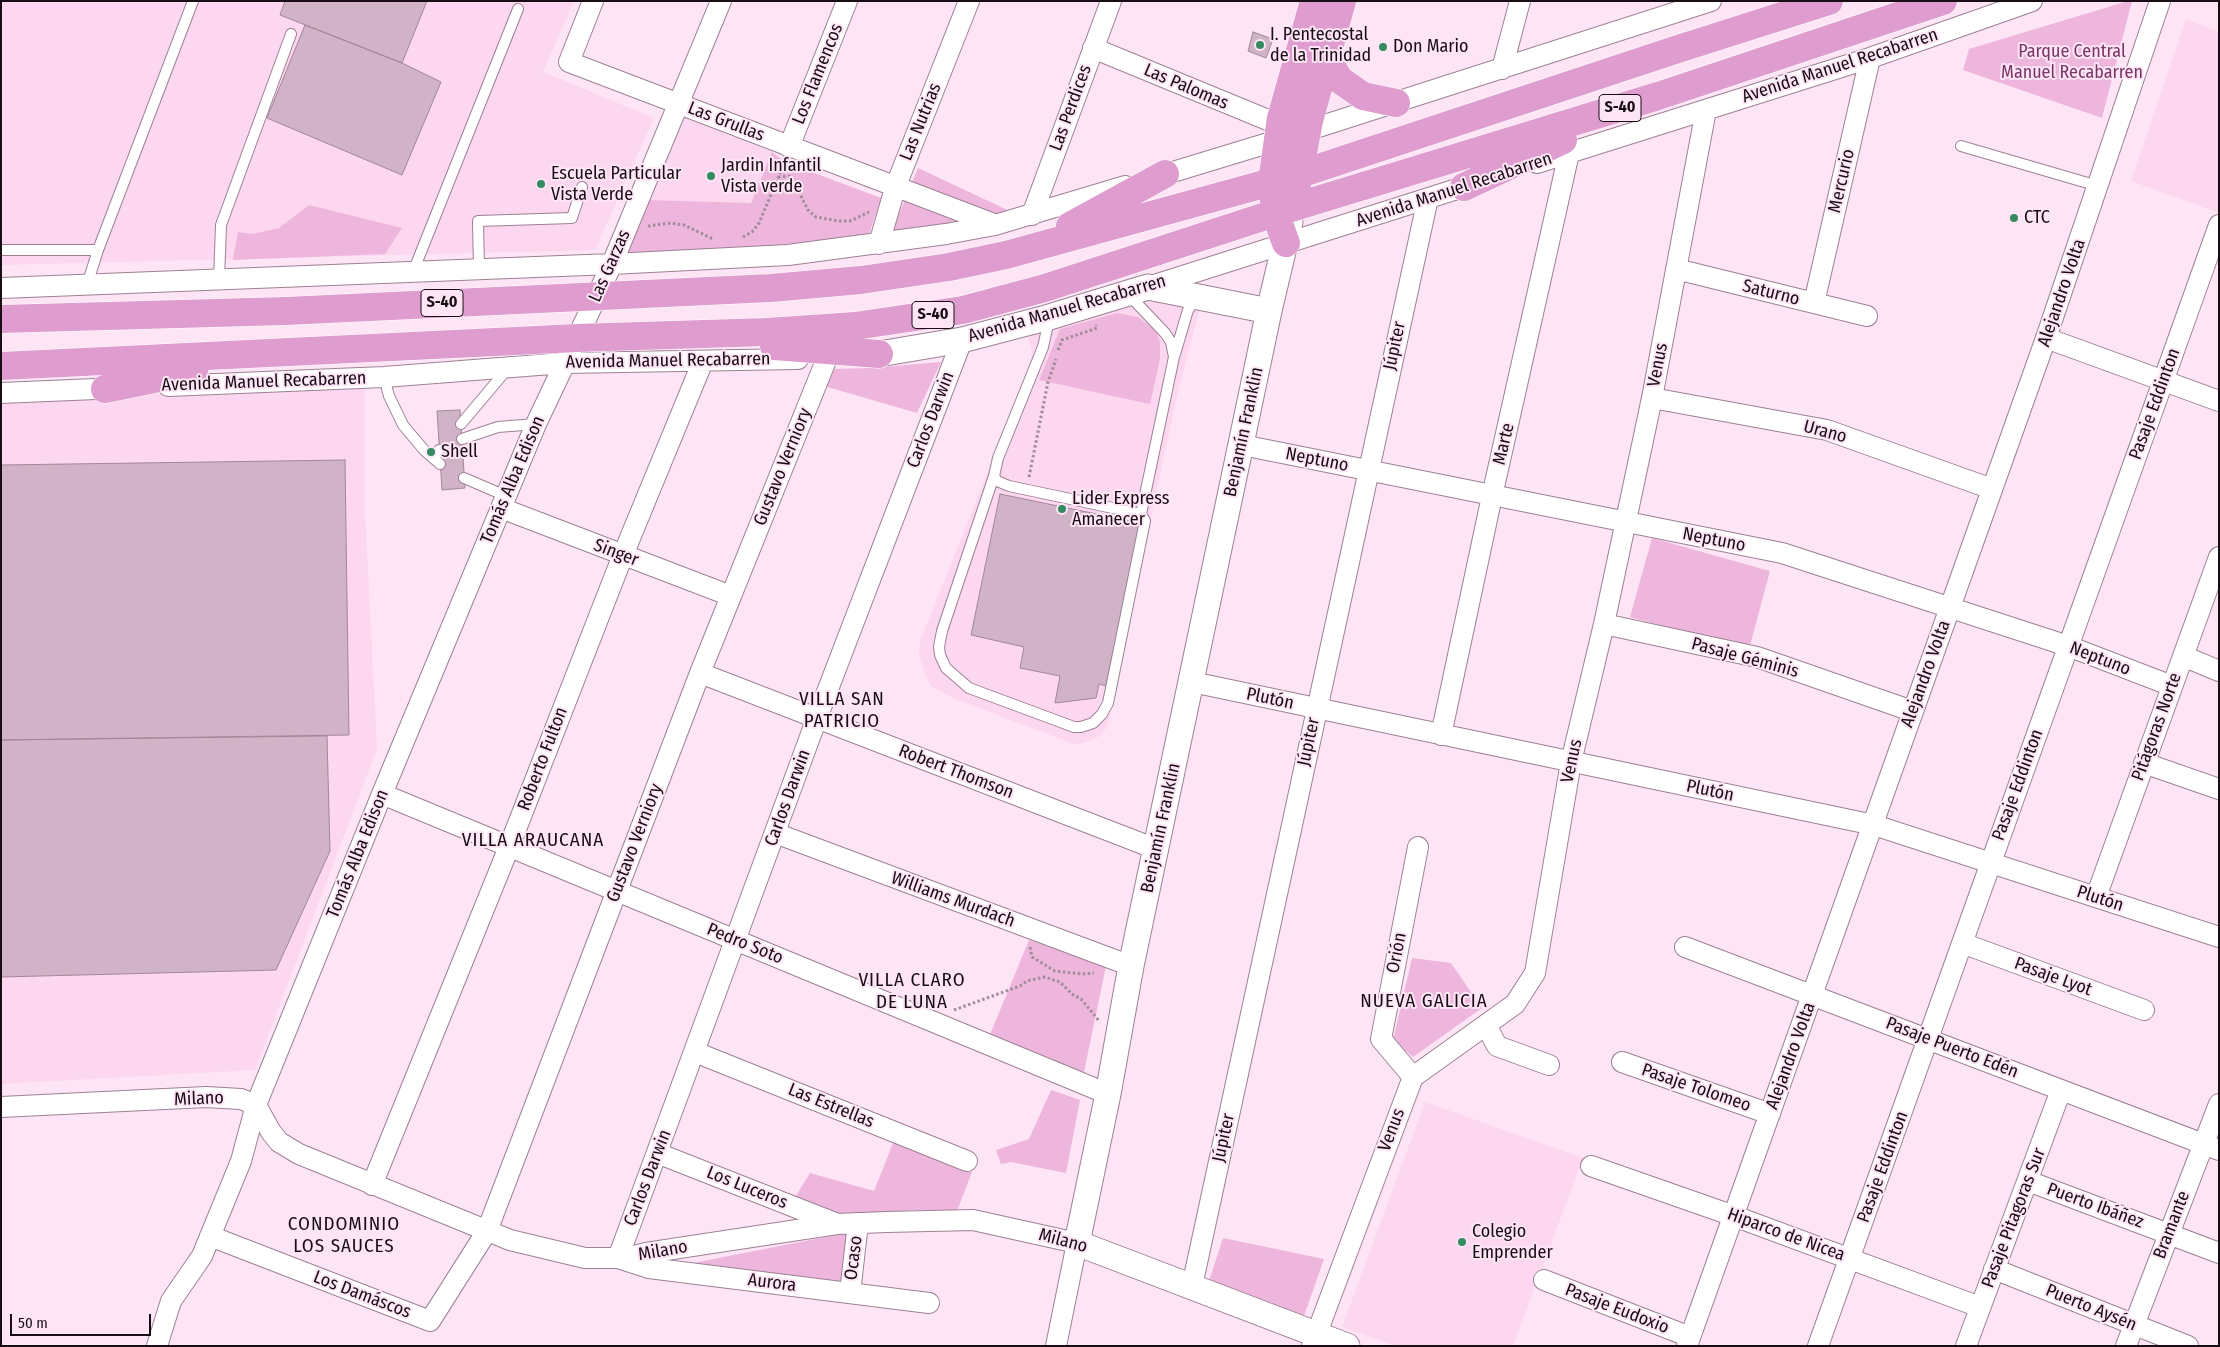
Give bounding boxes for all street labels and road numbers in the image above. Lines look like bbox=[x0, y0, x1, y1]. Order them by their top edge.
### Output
street label: Los Flamencos bbox=[788, 20, 848, 128]
street label: Avenida Manuel Recabarren bbox=[1739, 24, 1941, 108]
street label: Las Palomas bbox=[1140, 59, 1232, 115]
street label: Las Perdices bbox=[1045, 62, 1097, 154]
street label: Las Nutrias bbox=[896, 80, 946, 164]
road number: S-40 bbox=[1599, 95, 1641, 122]
street label: Las Grullas bbox=[685, 98, 767, 146]
street label: Mercurio bbox=[1824, 147, 1860, 215]
street label: Avenida Manuel Recabarren bbox=[1353, 148, 1555, 232]
street label: Las Garzas bbox=[584, 226, 636, 306]
street label: Alejandro Volta bbox=[2033, 236, 2091, 350]
street label: Avenida Manuel Recabarren bbox=[966, 270, 1168, 348]
street label: Saturno bbox=[1740, 275, 1802, 311]
road number: S-40 bbox=[421, 290, 463, 316]
road number: S-40 bbox=[912, 302, 954, 328]
street label: Júpiter bbox=[1379, 320, 1411, 372]
street label: Venus bbox=[1643, 341, 1673, 389]
street label: Pasaje Eddinton bbox=[2125, 345, 2185, 463]
street label: Avenida Manuel Recabarren bbox=[565, 348, 771, 374]
street label: Benjamín Franklin bbox=[1220, 365, 1268, 499]
street label: Avenida Manuel Recabarren bbox=[161, 368, 367, 396]
street label: Carlos Darwin bbox=[903, 369, 959, 471]
street label: Gustavo Verniory bbox=[750, 405, 816, 529]
street label: Tomás Alba Edison bbox=[476, 413, 550, 547]
street label: Urano bbox=[1801, 416, 1849, 448]
street label: Marte bbox=[1489, 421, 1519, 467]
street label: Neptuno bbox=[1284, 443, 1350, 477]
street label: Neptuno bbox=[1681, 523, 1747, 557]
street label: Singer bbox=[591, 535, 641, 571]
street label: Alejandro Volta bbox=[1897, 617, 1955, 731]
street label: Pasaje Géminis bbox=[1689, 633, 1801, 683]
street label: Neptuno bbox=[2066, 638, 2134, 680]
street label: Pitágoras Norte bbox=[2127, 670, 2187, 784]
street label: Plutón bbox=[1244, 683, 1296, 715]
street label: Roberto Fulton bbox=[513, 704, 573, 814]
street label: Júpiter bbox=[1293, 716, 1325, 768]
street label: Pasaje Eddinton bbox=[1988, 726, 2048, 844]
street label: Venus bbox=[1557, 737, 1587, 785]
street label: Robert Thomson bbox=[895, 740, 1017, 804]
street label: Carlos Darwin bbox=[761, 747, 815, 849]
street label: Benjamín Franklin bbox=[1137, 761, 1185, 895]
street label: Plutón bbox=[1684, 775, 1736, 807]
street label: Gustavo Verniory bbox=[603, 781, 667, 905]
street label: Tomás Alba Edison bbox=[322, 787, 394, 921]
street label: Williams Murdach bbox=[888, 868, 1018, 932]
street label: Plutón bbox=[2074, 881, 2126, 917]
street label: Pedro Soto bbox=[704, 919, 786, 969]
street label: Orión bbox=[1382, 931, 1412, 975]
street label: Pasaje Lyot bbox=[2011, 953, 2095, 1001]
street label: Alejandro Volta bbox=[1762, 999, 1820, 1113]
street label: Pasaje Puerto Edén bbox=[1883, 1013, 2021, 1083]
street label: Pasaje Tolomeo bbox=[1639, 1059, 1753, 1117]
street label: Las Estrellas bbox=[785, 1079, 877, 1133]
street label: Milano bbox=[174, 1087, 224, 1111]
street label: Venus bbox=[1374, 1106, 1410, 1154]
street label: Pasaje Eddinton bbox=[1853, 1108, 1913, 1226]
street label: Júpiter bbox=[1208, 1112, 1240, 1164]
street label: Carlos Darwin bbox=[620, 1127, 676, 1229]
street label: Pasaje Pitagoras Sur bbox=[1977, 1145, 2051, 1291]
street label: Los Luceros bbox=[703, 1162, 791, 1214]
street label: Puerto Ibáñez bbox=[2044, 1179, 2146, 1233]
street label: Bramante bbox=[2149, 1188, 2195, 1262]
street label: Hiparco de Nicea bbox=[1724, 1204, 1848, 1266]
street label: Milano bbox=[1036, 1224, 1090, 1258]
street label: Ocaso bbox=[841, 1235, 867, 1281]
street label: Milano bbox=[637, 1236, 689, 1266]
street label: Los Damáscos bbox=[310, 1266, 414, 1324]
street label: Aurora bbox=[747, 1269, 797, 1297]
street label: Pasaje Eudoxio bbox=[1562, 1279, 1672, 1339]
street label: Puerto Aysén bbox=[2042, 1280, 2140, 1336]

